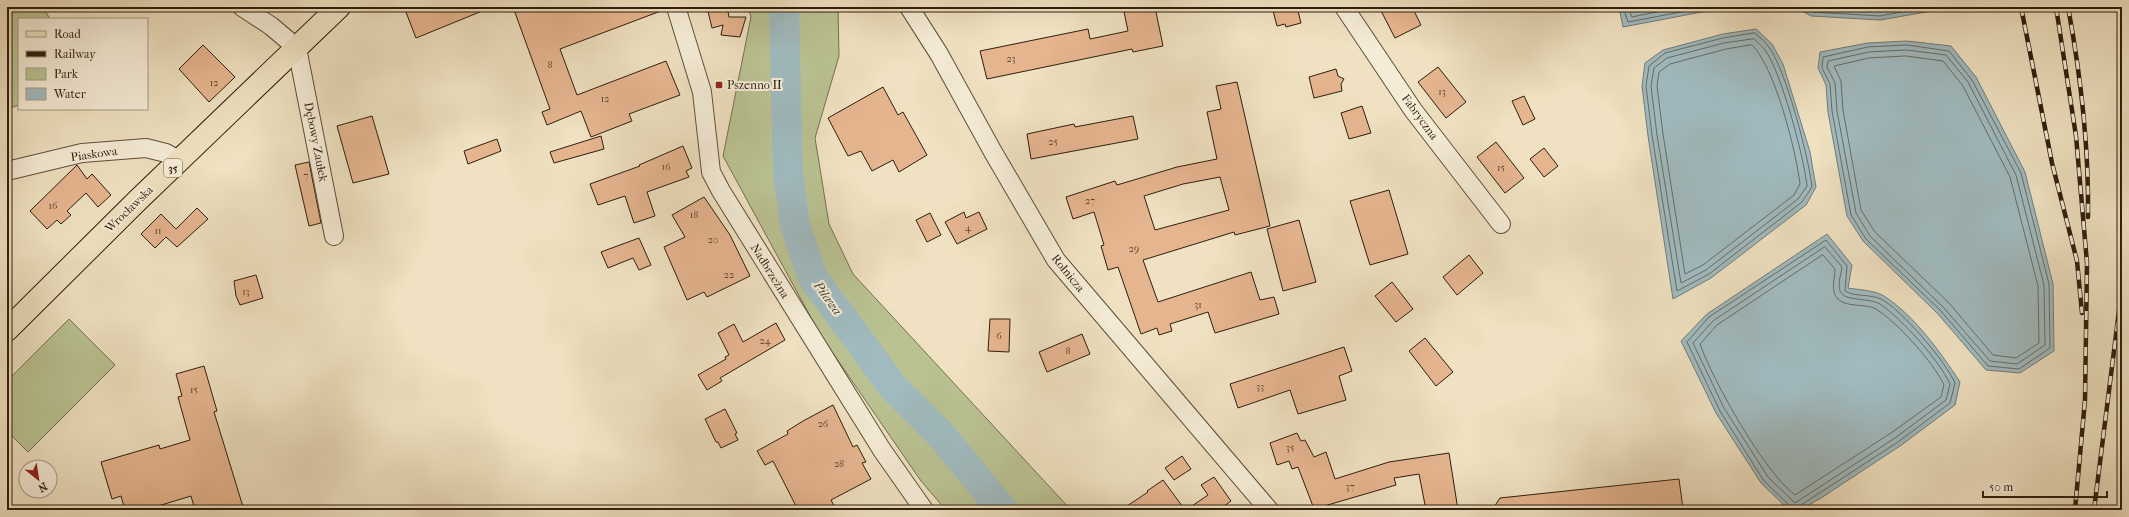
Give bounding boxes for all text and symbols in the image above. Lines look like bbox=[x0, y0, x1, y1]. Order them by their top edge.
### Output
legend bbox=[18, 18, 148, 110]
text: Road bbox=[54, 27, 81, 41]
text: Railway bbox=[54, 47, 96, 61]
house number: 23 bbox=[1006, 53, 1016, 65]
house number: 8 bbox=[547, 59, 553, 71]
text: Park bbox=[54, 67, 79, 81]
house number: 12 bbox=[210, 77, 218, 89]
place label: Pszenno II bbox=[727, 78, 782, 92]
marker: Pszenno II bbox=[714, 80, 724, 90]
house number: 13 bbox=[1438, 86, 1446, 98]
text: Water bbox=[53, 87, 87, 101]
street label: Fabryczna bbox=[1399, 92, 1441, 143]
house number: 12 bbox=[601, 93, 609, 105]
street label: Dębowy Zaułek bbox=[301, 101, 331, 184]
house number: 25 bbox=[1048, 136, 1058, 148]
street label: Piaskowa bbox=[70, 144, 119, 164]
road number: 35 bbox=[164, 159, 182, 177]
house number: 16 bbox=[662, 161, 671, 173]
house number: 15 bbox=[1497, 162, 1505, 174]
house number: 7 bbox=[304, 170, 309, 182]
street label: Wrocławska bbox=[101, 182, 156, 236]
house number: 27 bbox=[1085, 195, 1095, 207]
house number: 16 bbox=[49, 200, 58, 212]
house number: 18 bbox=[690, 209, 698, 221]
house number: 4 bbox=[965, 222, 972, 234]
house number: 11 bbox=[154, 225, 162, 237]
house number: 20 bbox=[708, 234, 718, 246]
street label: Nadbrzeżna bbox=[748, 241, 792, 301]
house number: 29 bbox=[1129, 243, 1139, 255]
street label: Rolnicza bbox=[1049, 251, 1088, 295]
house number: 22 bbox=[724, 269, 734, 281]
water label: Piława bbox=[810, 277, 845, 318]
house number: 13 bbox=[242, 286, 250, 298]
house number: 31 bbox=[1194, 299, 1202, 311]
house number: 6 bbox=[996, 330, 1002, 342]
house number: 24 bbox=[759, 335, 772, 347]
house number: 8 bbox=[1065, 345, 1071, 357]
house number: 33 bbox=[1256, 381, 1264, 393]
house number: 15 bbox=[190, 384, 198, 396]
house number: 26 bbox=[818, 418, 829, 430]
house number: 35 bbox=[1286, 442, 1294, 454]
house number: 28 bbox=[834, 458, 844, 470]
north arrow bbox=[18, 459, 58, 499]
scale bar bbox=[1983, 473, 2107, 499]
text: N bbox=[35, 480, 50, 495]
text: 50 m bbox=[1989, 480, 2013, 494]
house number: 37 bbox=[1346, 481, 1355, 493]

